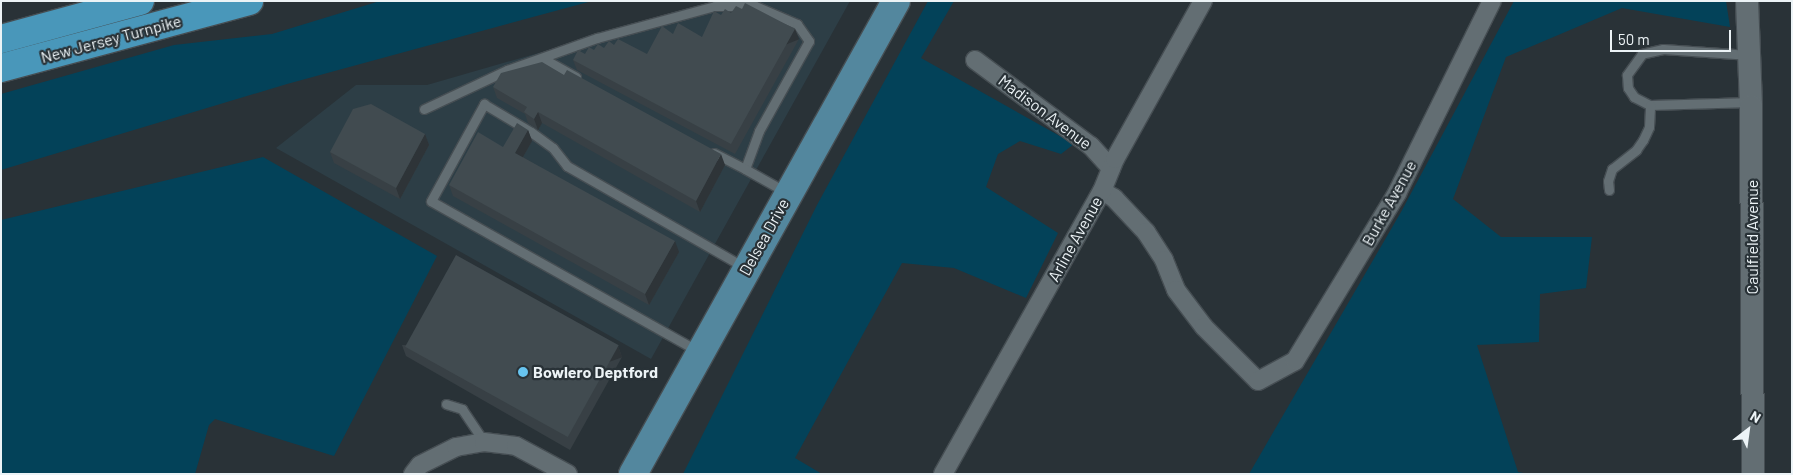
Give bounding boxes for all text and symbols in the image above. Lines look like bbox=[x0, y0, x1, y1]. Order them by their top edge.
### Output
street label: New Jersey Turnpike bbox=[39, 11, 183, 67]
scale bar bbox=[1613, 20, 1734, 52]
text: 50 m bbox=[1618, 30, 1650, 48]
street label: Madison Avenue bbox=[995, 71, 1095, 153]
street label: Burke Avenue bbox=[1358, 157, 1420, 249]
street label: Caulfield Avenue bbox=[1742, 180, 1762, 294]
street label: Arline Avenue bbox=[1044, 193, 1106, 285]
street label: Delsea Drive bbox=[735, 195, 793, 279]
place label: Bowlero Deptford bbox=[533, 362, 658, 382]
marker: Bowlero Deptford bbox=[517, 366, 529, 378]
north arrow bbox=[1723, 405, 1773, 455]
text: N bbox=[1747, 407, 1764, 426]

